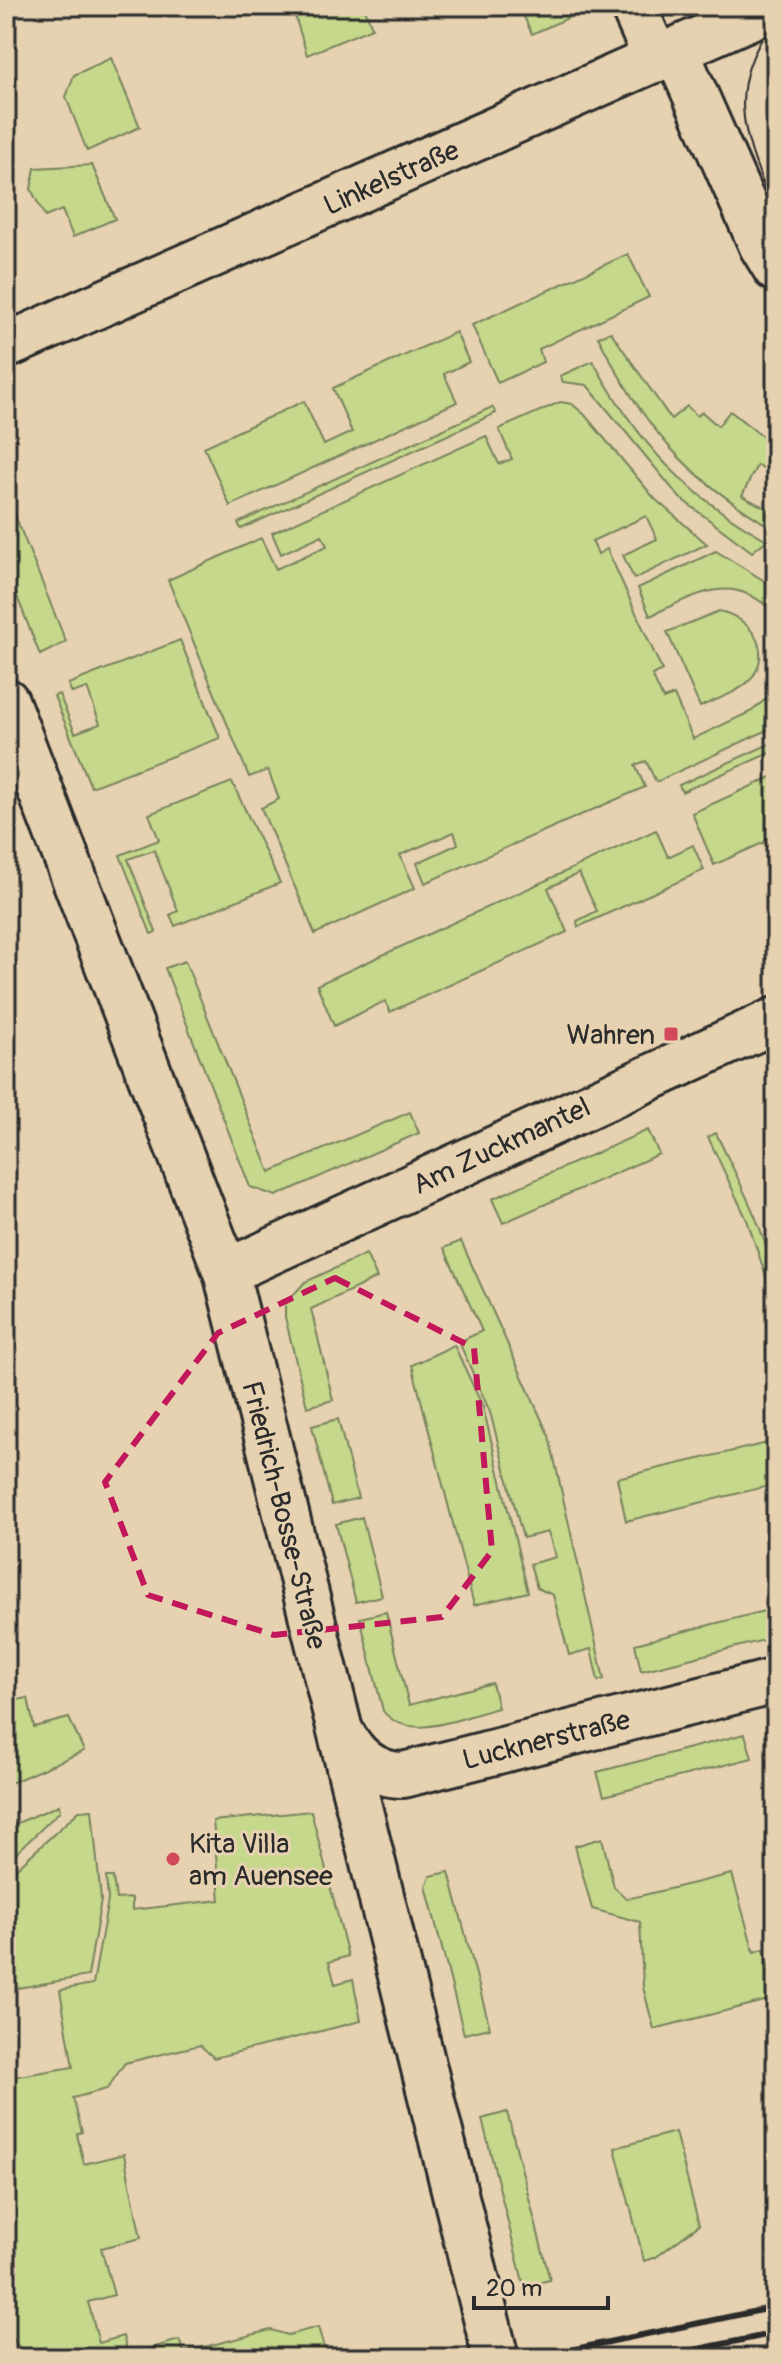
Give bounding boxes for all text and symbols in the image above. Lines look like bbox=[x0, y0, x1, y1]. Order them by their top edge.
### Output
street label: Linkelstraße bbox=[319, 133, 465, 224]
place label: Wahren bbox=[566, 1018, 655, 1053]
marker: Wahren bbox=[662, 1025, 680, 1043]
street label: Am Zuckmantel bbox=[407, 1090, 596, 1203]
street label: Friedrich-Bosse-Straße bbox=[233, 1378, 334, 1653]
street label: Lucknerstraße bbox=[459, 1703, 634, 1778]
place label: Kita Villa am Auensee bbox=[189, 1827, 333, 1894]
marker: Kita Villa am Auensee bbox=[164, 1850, 182, 1868]
scale bar bbox=[474, 2260, 608, 2310]
text: 20 m bbox=[486, 2274, 542, 2303]

